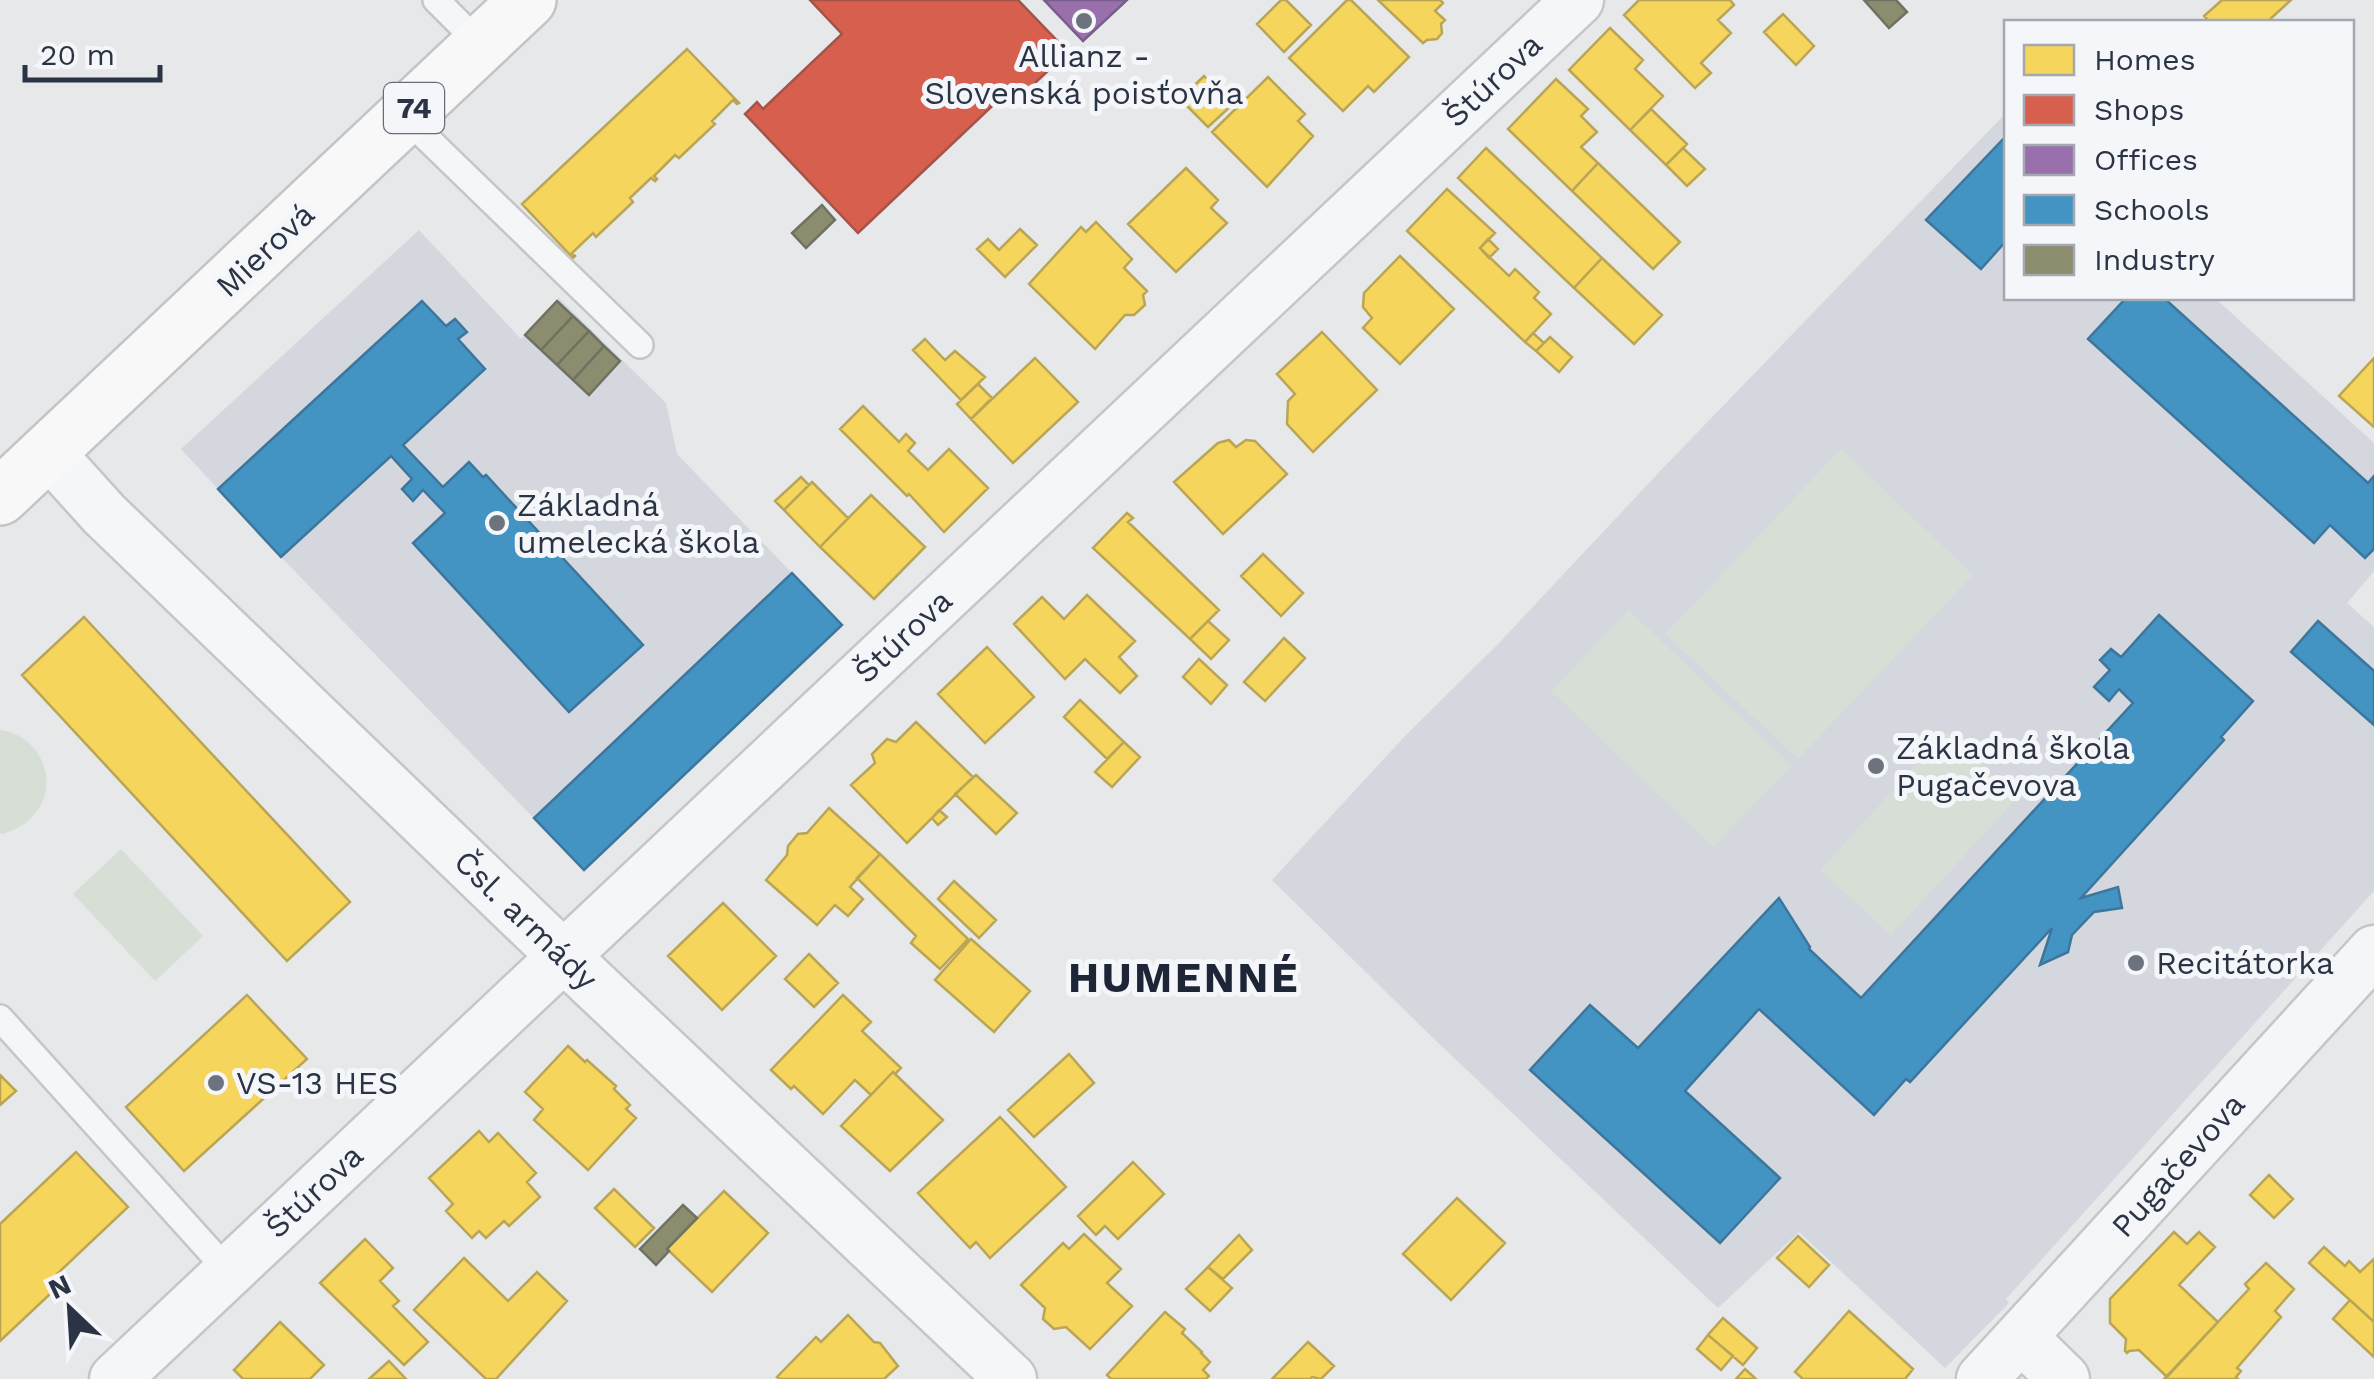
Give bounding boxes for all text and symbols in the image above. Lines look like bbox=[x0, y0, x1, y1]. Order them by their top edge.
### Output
marker: Allianz - Slovenská poisťovňa bbox=[1073, 10, 1095, 32]
scale bar bbox=[25, 20, 160, 82]
legend bbox=[2004, 20, 2354, 300]
street label: Štúrova bbox=[1436, 25, 1550, 135]
text: 20 m bbox=[40, 37, 115, 72]
place label: Allianz - Slovenská poisťovňa bbox=[924, 37, 1244, 112]
text: Homes bbox=[2094, 42, 2196, 77]
road number: 74 bbox=[384, 83, 444, 133]
text: Shops bbox=[2094, 92, 2184, 127]
text: Offices bbox=[2094, 142, 2198, 177]
text: Schools bbox=[2094, 192, 2210, 227]
street label: Mierová bbox=[208, 195, 322, 305]
text: Industry bbox=[2094, 242, 2215, 277]
place label: Základná umelecká škola bbox=[517, 486, 760, 561]
marker: Základná umelecká škola bbox=[486, 512, 508, 534]
street label: Štúrova bbox=[846, 581, 960, 691]
place label: Základná škola Pugačevova bbox=[1896, 729, 2130, 804]
marker: Základná škola Pugačevova bbox=[1865, 755, 1887, 777]
street label: Čsl. armády bbox=[446, 842, 606, 998]
place label: Recitátorka bbox=[2156, 944, 2334, 982]
marker: Recitátorka bbox=[2125, 952, 2147, 974]
district label: HUMENNÉ bbox=[1068, 953, 1300, 1002]
place label: VS-13 HES bbox=[236, 1064, 398, 1102]
marker: VS-13 HES bbox=[205, 1072, 227, 1094]
street label: Pugačevova bbox=[2103, 1085, 2253, 1245]
street label: Štúrova bbox=[257, 1136, 371, 1246]
north arrow bbox=[20, 1259, 120, 1359]
text: N bbox=[43, 1267, 76, 1306]

